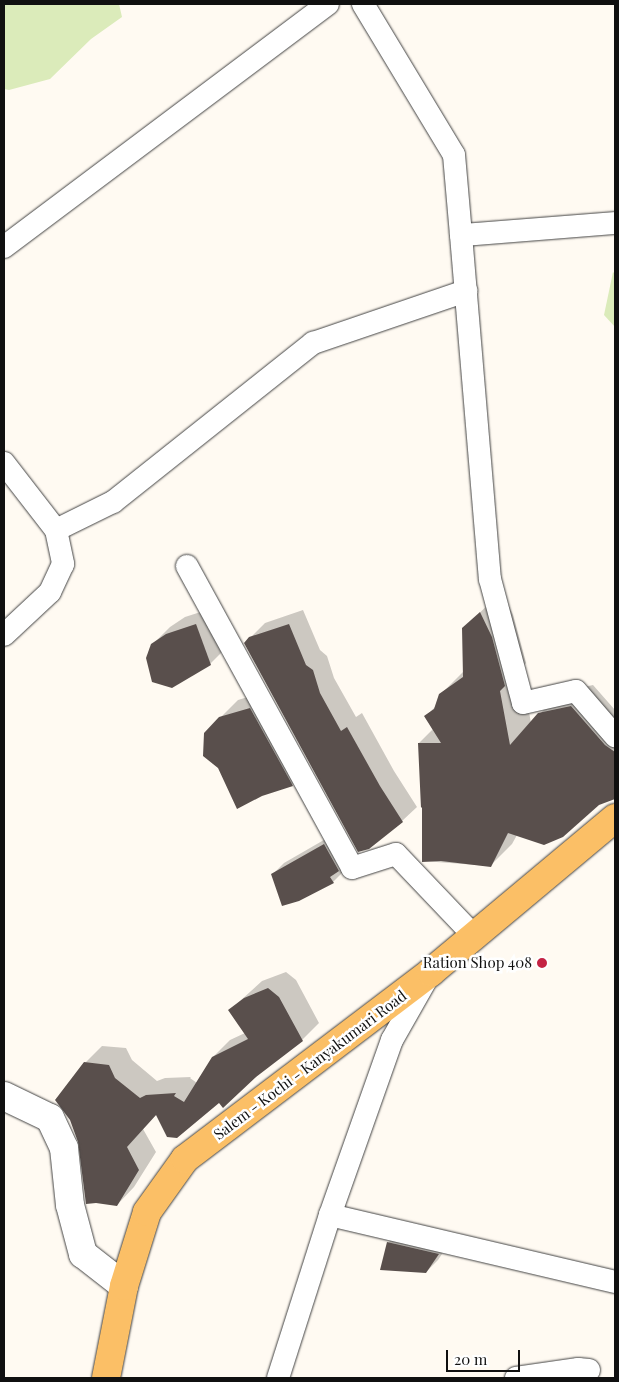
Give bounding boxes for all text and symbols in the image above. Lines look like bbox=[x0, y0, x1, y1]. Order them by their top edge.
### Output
place label: Ration Shop 408 bbox=[422, 954, 532, 972]
marker: Ration Shop 408 bbox=[536, 957, 548, 969]
street label: Salem - Kochi - Kanyakumari Road bbox=[210, 987, 410, 1143]
scale bar bbox=[449, 1340, 523, 1372]
text: 20 m bbox=[454, 1349, 487, 1369]

